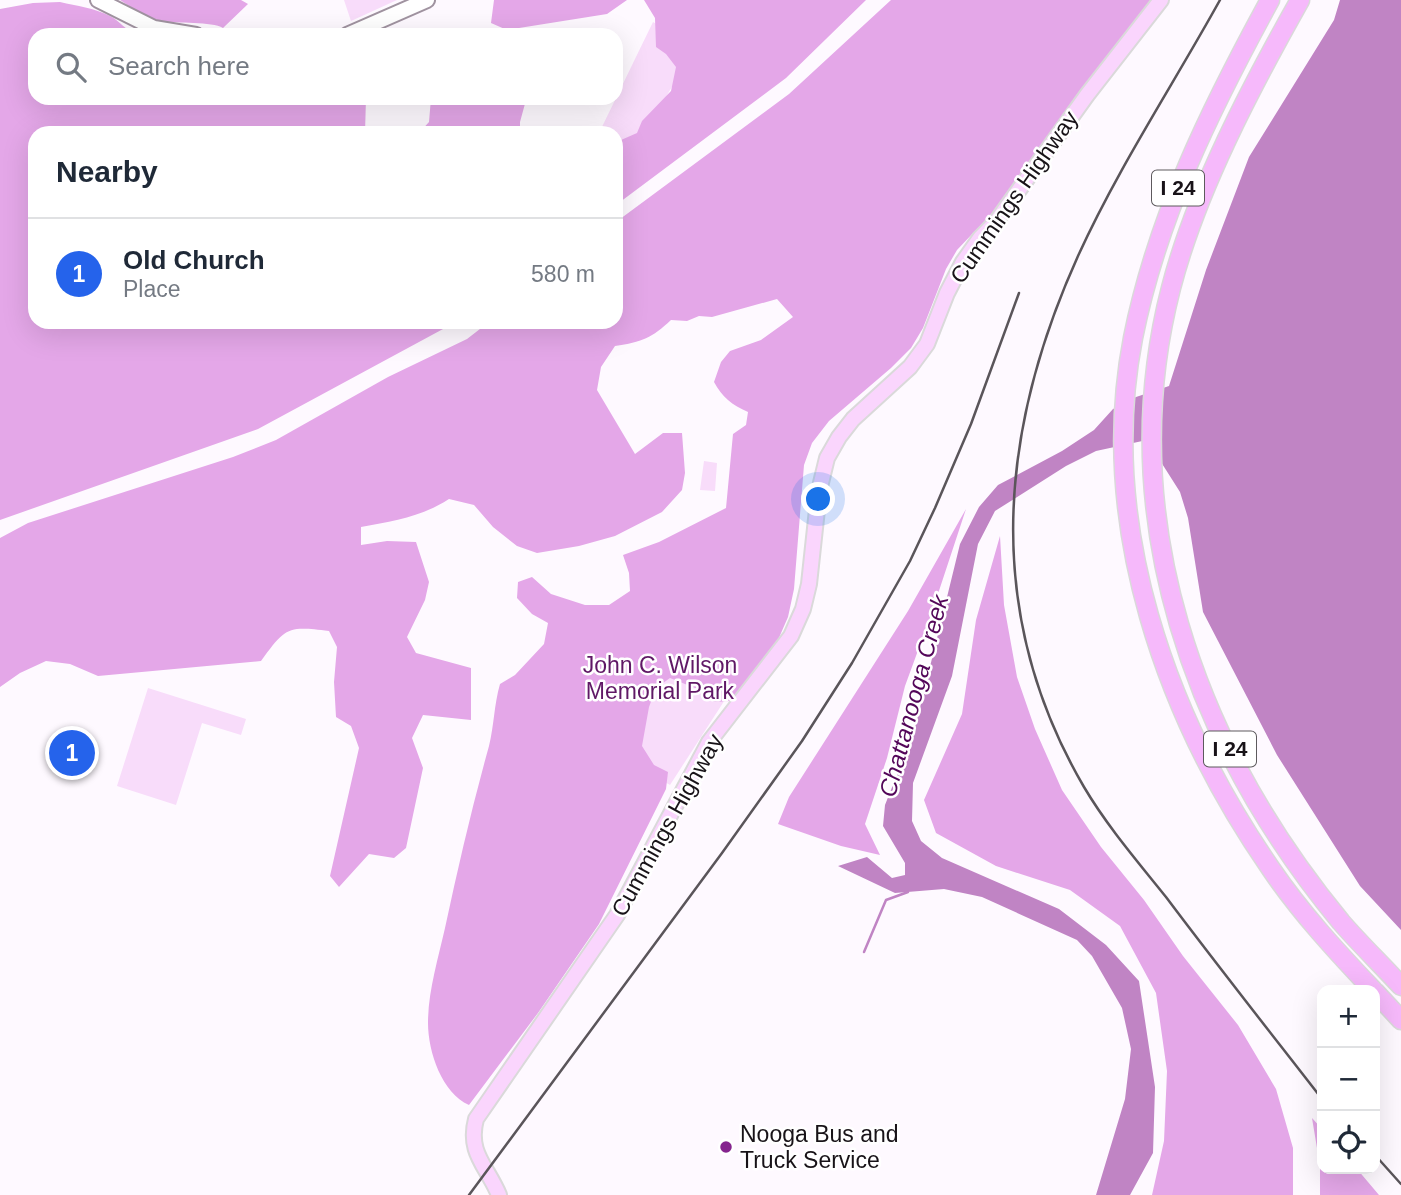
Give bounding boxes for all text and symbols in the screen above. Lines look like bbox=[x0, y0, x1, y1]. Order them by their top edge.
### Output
search box bbox=[28, 28, 623, 105]
icon: search bbox=[52, 48, 90, 86]
text: Search here bbox=[108, 51, 250, 81]
street label: Cummings Highway bbox=[945, 105, 1084, 288]
text: Nearby bbox=[56, 155, 158, 188]
road number: I 24 bbox=[1152, 170, 1204, 206]
text: Old Church bbox=[123, 245, 265, 275]
text: 1 bbox=[73, 261, 85, 287]
text: 580 m bbox=[531, 261, 595, 287]
text: Place bbox=[123, 276, 181, 302]
your location bbox=[801, 482, 835, 516]
water label: Chattanooga Creek bbox=[874, 590, 954, 800]
park label: John C. Wilson Memorial Park bbox=[583, 652, 737, 704]
pin: 1 bbox=[49, 727, 95, 779]
street label: Cummings Highway bbox=[606, 729, 728, 921]
road number: I 24 bbox=[1204, 732, 1256, 766]
map controls bbox=[1317, 985, 1380, 1174]
button: + bbox=[1317, 985, 1380, 1048]
button: − bbox=[1317, 1048, 1380, 1111]
button: locate bbox=[1317, 1111, 1380, 1174]
place label: Nooga Bus and Truck Service bbox=[740, 1121, 899, 1173]
marker: Nooga Bus and Truck Service bbox=[718, 1139, 734, 1155]

